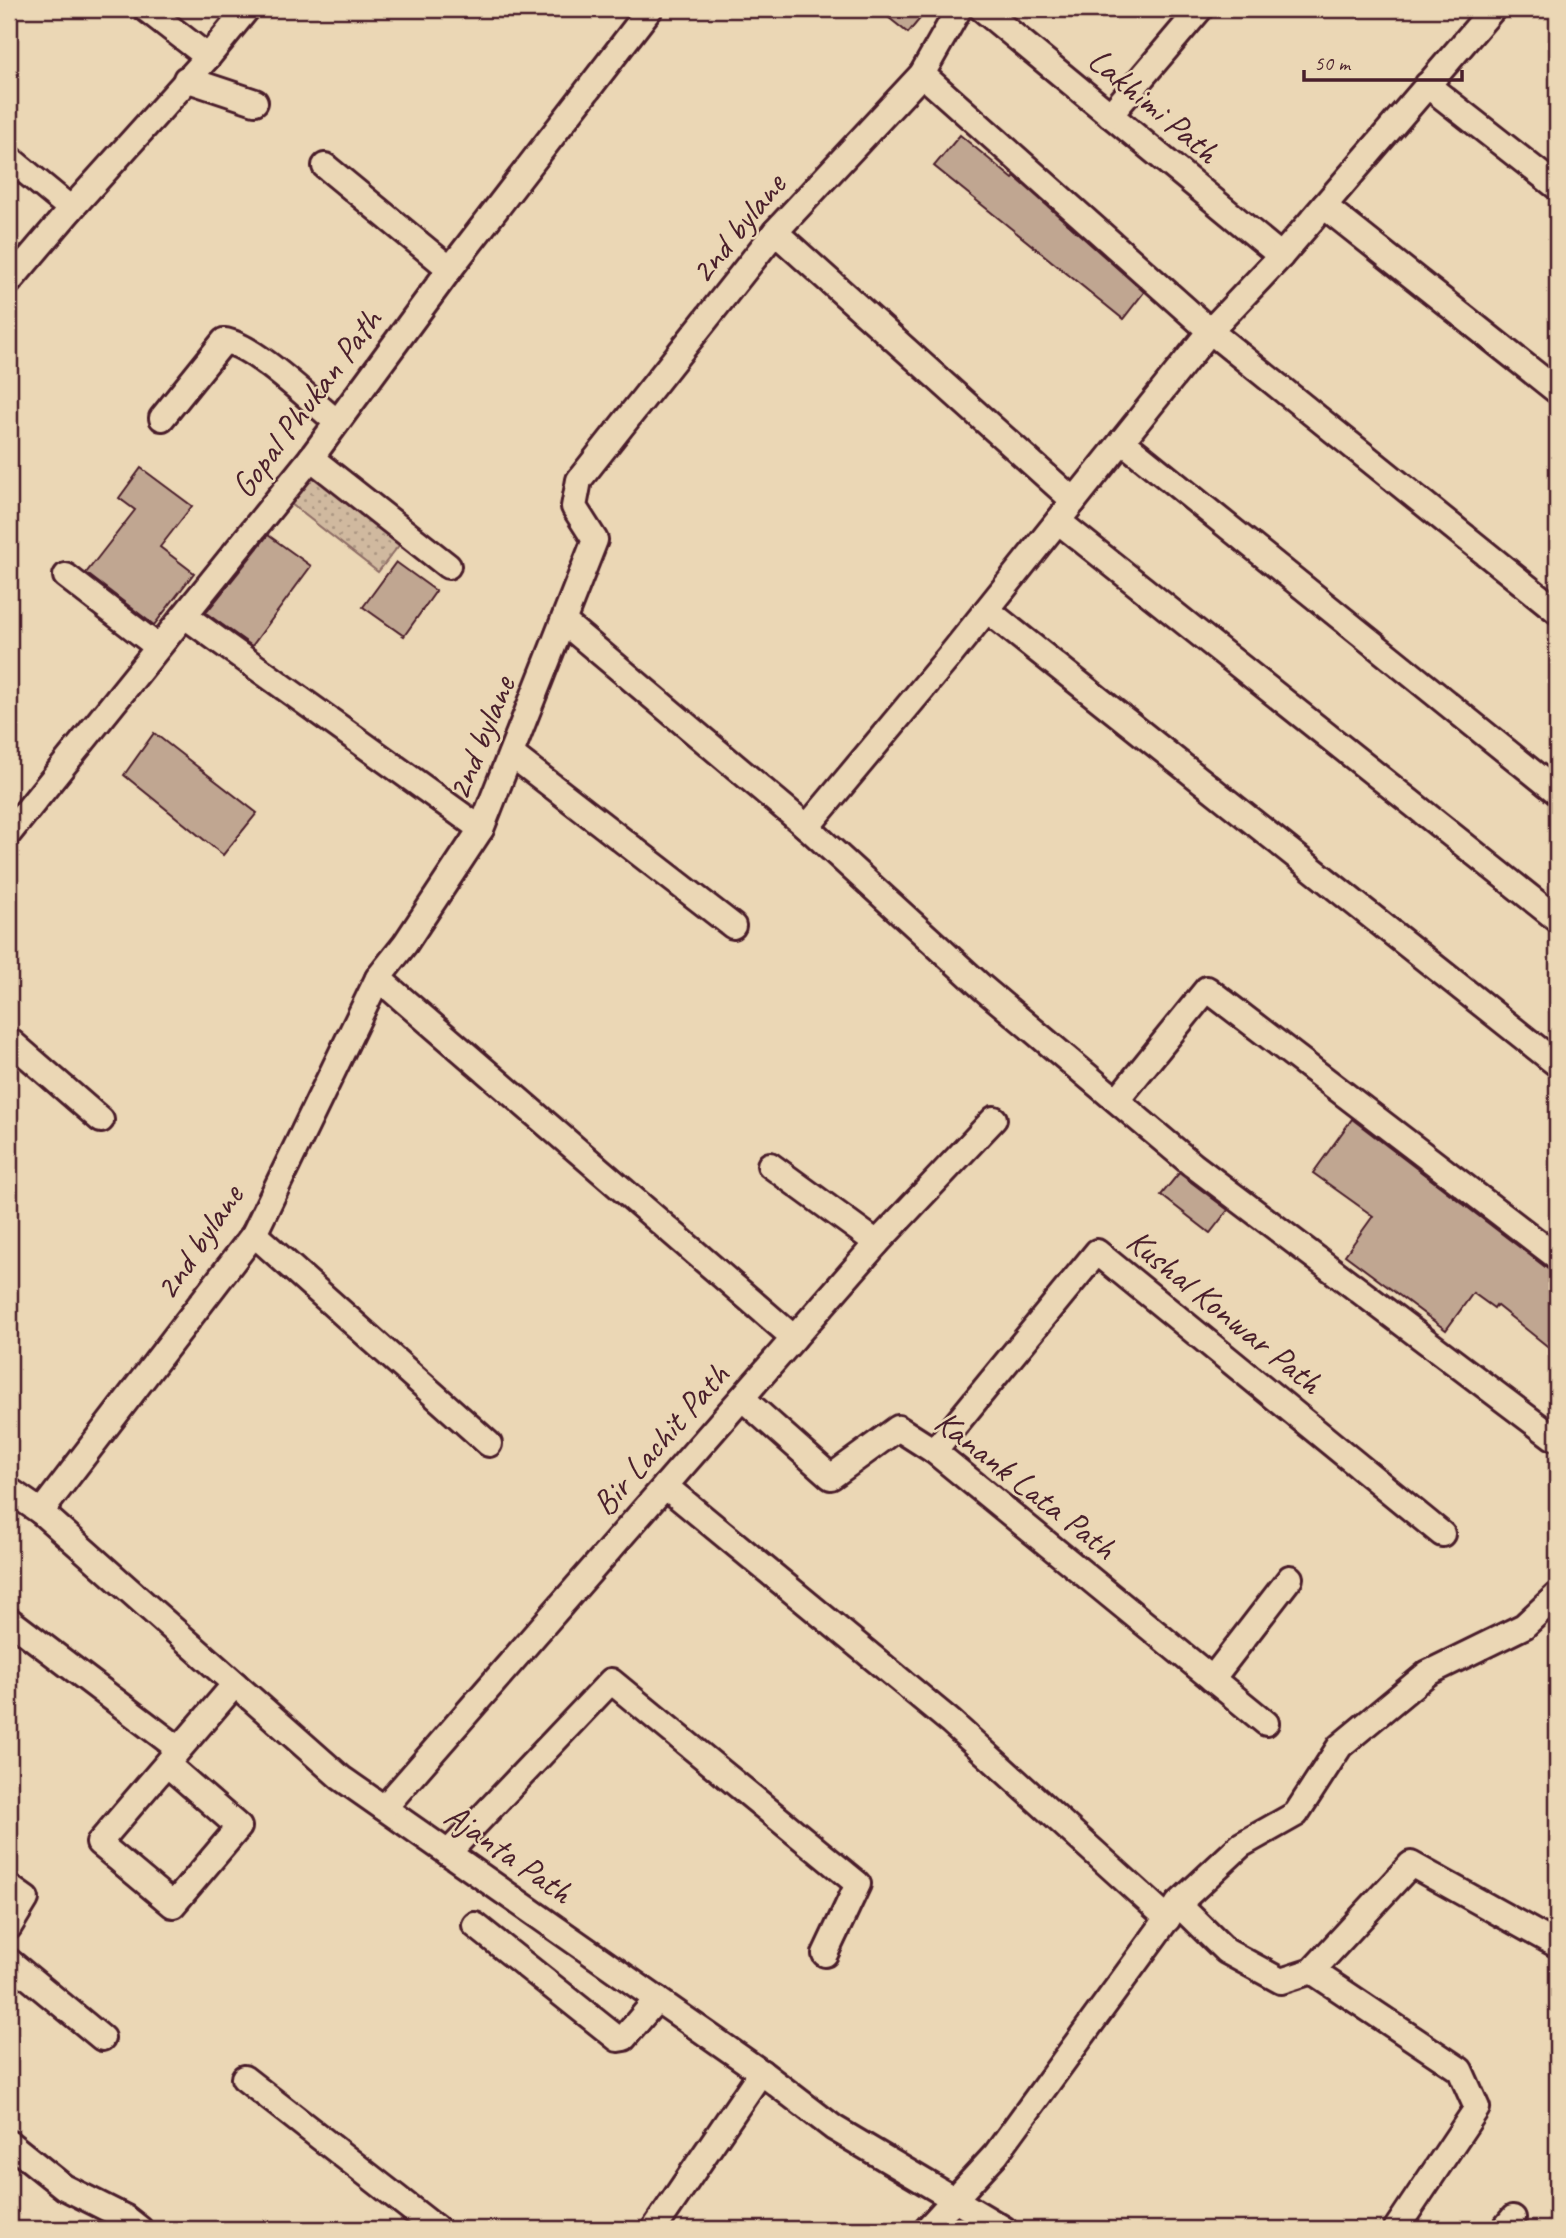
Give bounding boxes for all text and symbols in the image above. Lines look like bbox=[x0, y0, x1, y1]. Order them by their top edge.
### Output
street label: Lakhimi Path bbox=[1079, 37, 1230, 175]
scale bar bbox=[1304, 38, 1461, 82]
text: 50 m bbox=[1314, 50, 1352, 76]
street label: 2nd bylane bbox=[679, 162, 797, 293]
street label: Gopal Phukan Path bbox=[221, 298, 393, 507]
street label: 2nd bylane bbox=[435, 667, 527, 807]
street label: 2nd bylane bbox=[144, 1174, 255, 1308]
street label: Kushal Konwar Path bbox=[1118, 1219, 1333, 1405]
street label: Bir Lachit Path bbox=[582, 1353, 740, 1525]
street label: Kanank Lata Path bbox=[926, 1399, 1127, 1570]
street label: Ajanta Path bbox=[436, 1793, 583, 1915]

